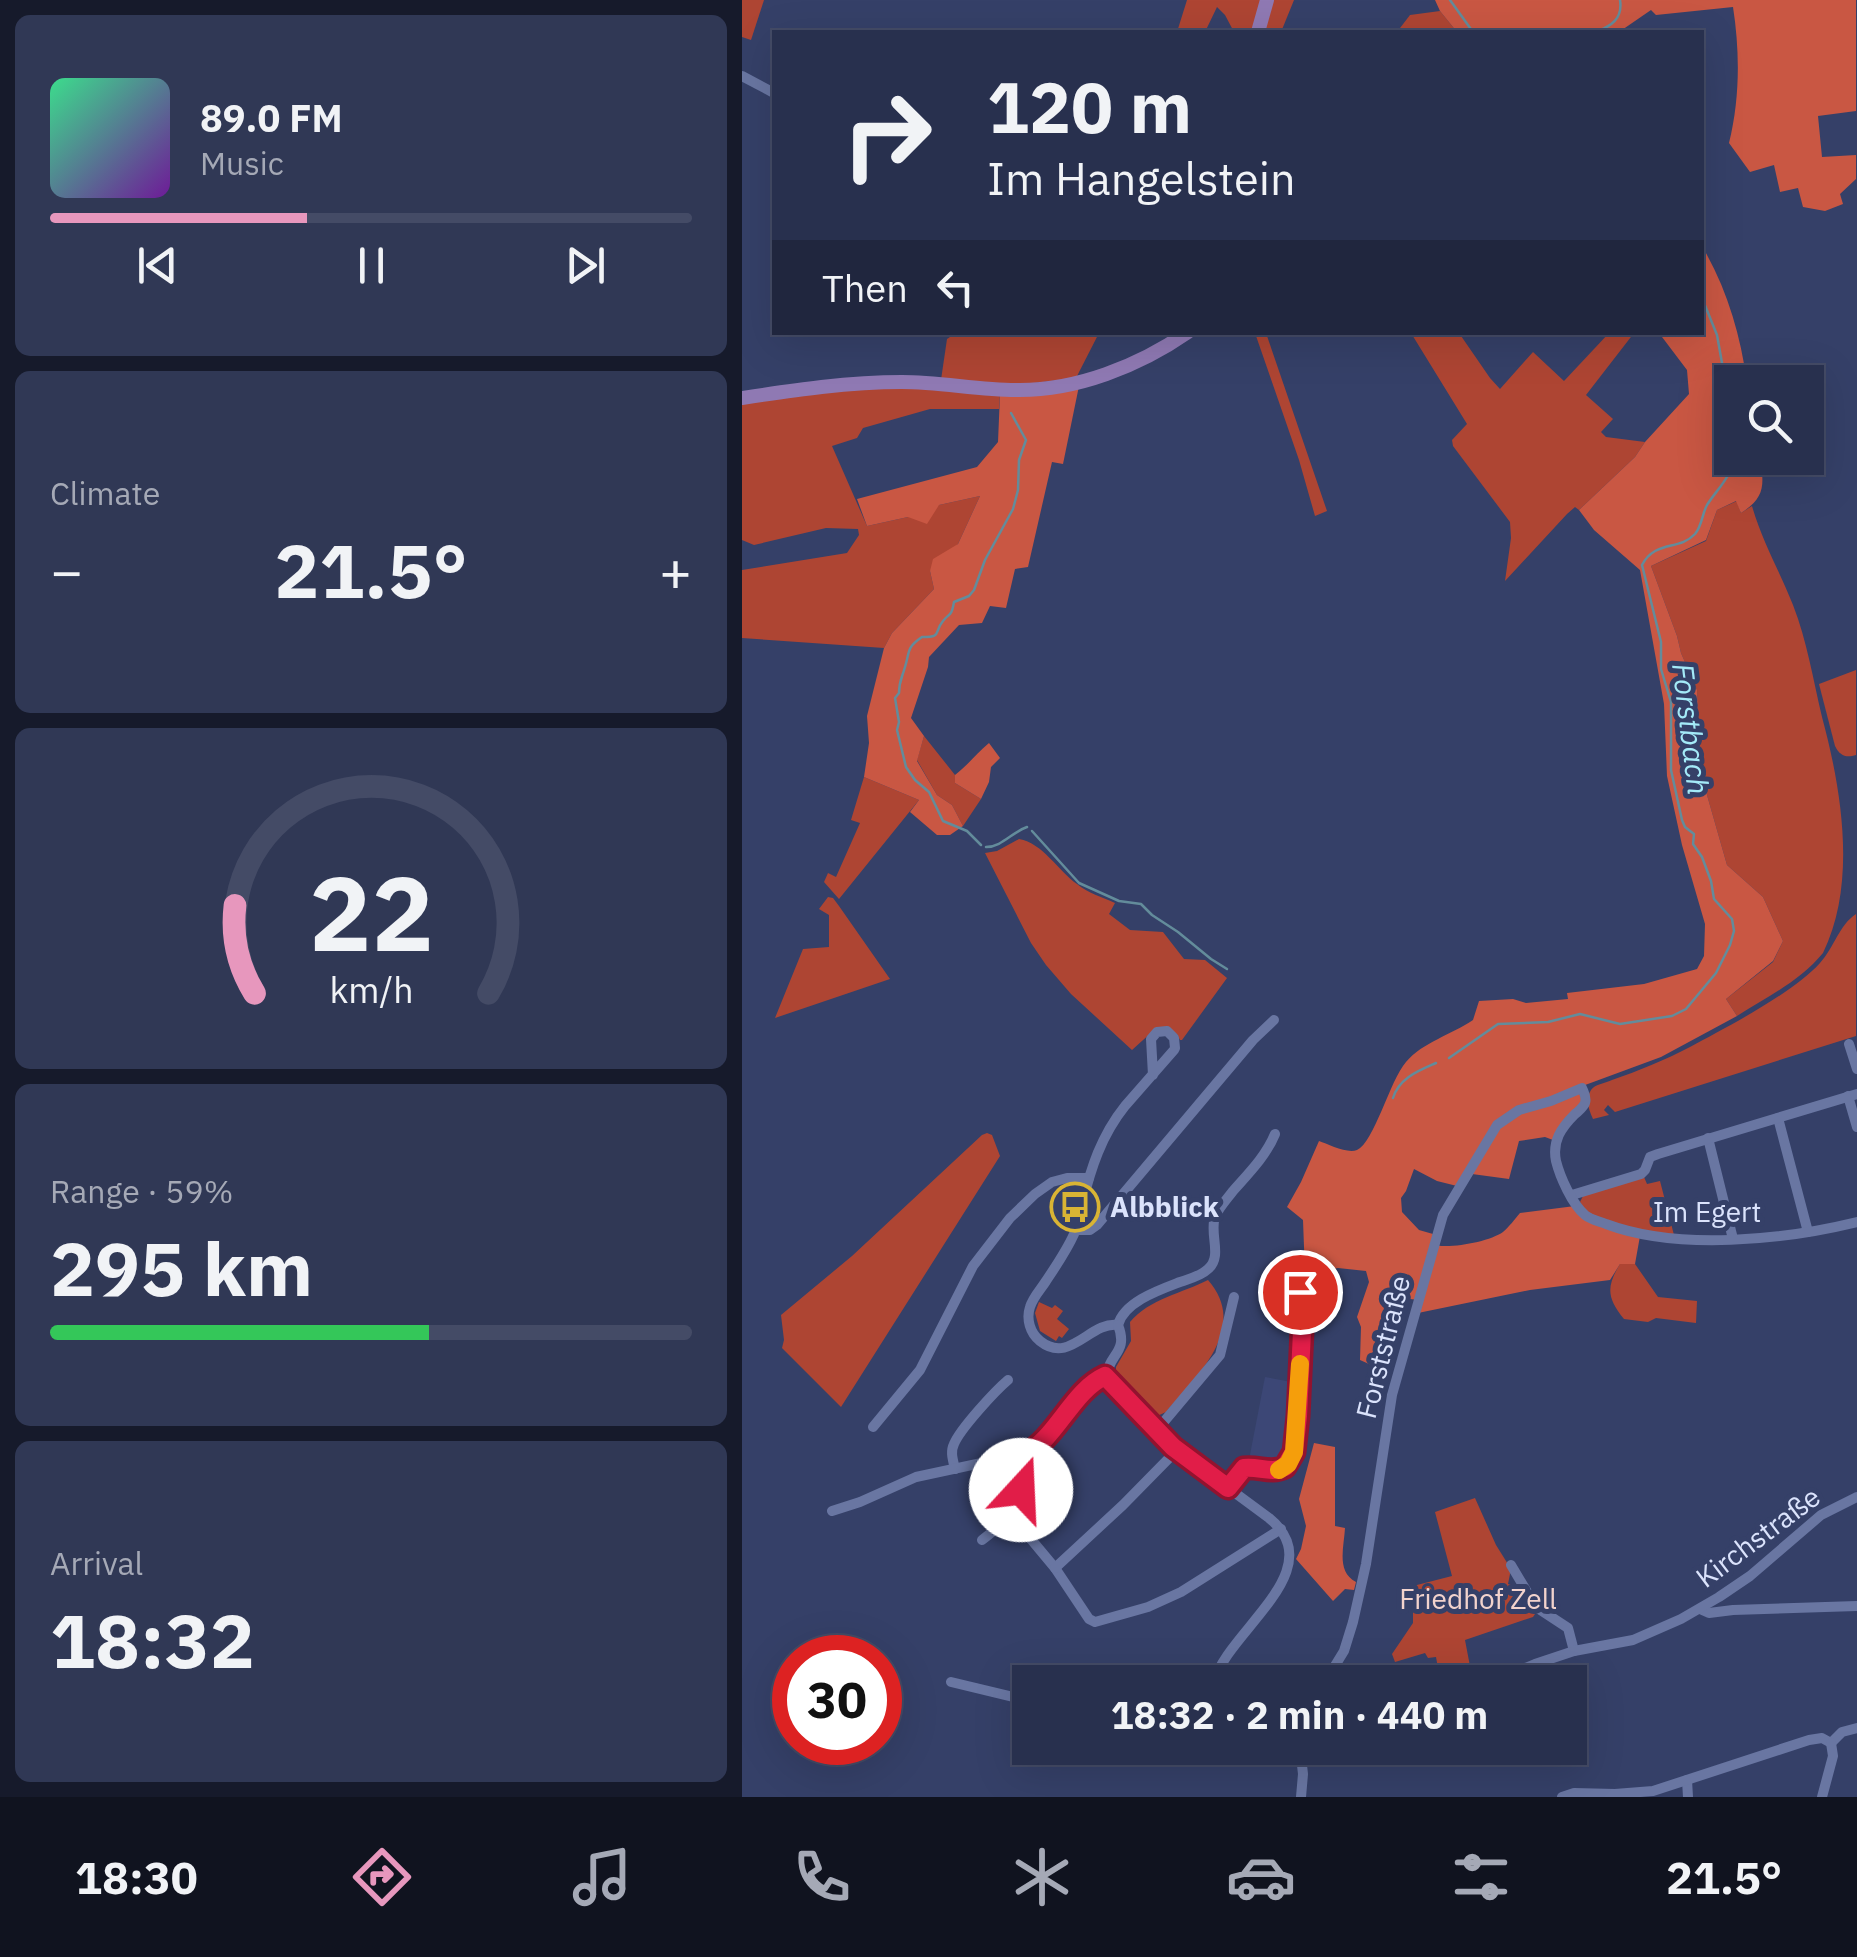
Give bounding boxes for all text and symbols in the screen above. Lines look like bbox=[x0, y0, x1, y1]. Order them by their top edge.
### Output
text: 120 m bbox=[987, 61, 1192, 152]
icon: right bbox=[822, 70, 952, 200]
text: 89.0 FM bbox=[200, 93, 343, 142]
text: Music bbox=[200, 142, 284, 184]
text: Im Hangelstein bbox=[987, 149, 1295, 207]
icon: previous bbox=[130, 238, 185, 293]
icon: pause bbox=[344, 238, 399, 293]
icon: next bbox=[558, 238, 613, 293]
icon: left bbox=[928, 260, 983, 315]
text: Then bbox=[822, 263, 908, 312]
map controls bbox=[1714, 365, 1824, 475]
button: search bbox=[1714, 365, 1824, 475]
text: Climate bbox=[50, 472, 160, 514]
text: 21.5° bbox=[274, 521, 468, 619]
text: − bbox=[50, 535, 83, 606]
text: + bbox=[659, 535, 692, 606]
water label: Forstbach bbox=[1664, 661, 1719, 797]
text: 22 bbox=[309, 844, 433, 980]
text: km/h bbox=[329, 966, 413, 1013]
text: Range · 59% bbox=[50, 1170, 233, 1212]
bus stop icon: Albblick bbox=[1049, 1181, 1101, 1233]
place label: Albblick bbox=[1110, 1188, 1220, 1225]
street label: Im Egert bbox=[1653, 1193, 1761, 1230]
text: 295 km bbox=[50, 1219, 313, 1317]
pin bbox=[1258, 1250, 1343, 1335]
icon: arrive bbox=[1273, 1265, 1328, 1320]
street label: Forststraße bbox=[1347, 1272, 1418, 1422]
position arrow bbox=[969, 1438, 1073, 1542]
street label: Kirchstraße bbox=[1688, 1478, 1827, 1595]
text: Arrival bbox=[50, 1542, 143, 1584]
park label: Friedhof Zell bbox=[1399, 1580, 1557, 1617]
text: 18:32 bbox=[50, 1591, 255, 1689]
speed limit sign: 30 bbox=[772, 1635, 902, 1765]
text: 18:32 · 2 min · 440 m bbox=[1111, 1690, 1488, 1739]
icon: directions bbox=[347, 1842, 417, 1912]
icon: music bbox=[567, 1842, 637, 1912]
icon: phone bbox=[787, 1842, 857, 1912]
icon: climate bbox=[1007, 1842, 1077, 1912]
icon: car bbox=[1226, 1842, 1296, 1912]
icon: filters bbox=[1446, 1842, 1516, 1912]
text: 18:30 bbox=[75, 1848, 198, 1906]
text: 21.5° bbox=[1666, 1848, 1782, 1906]

